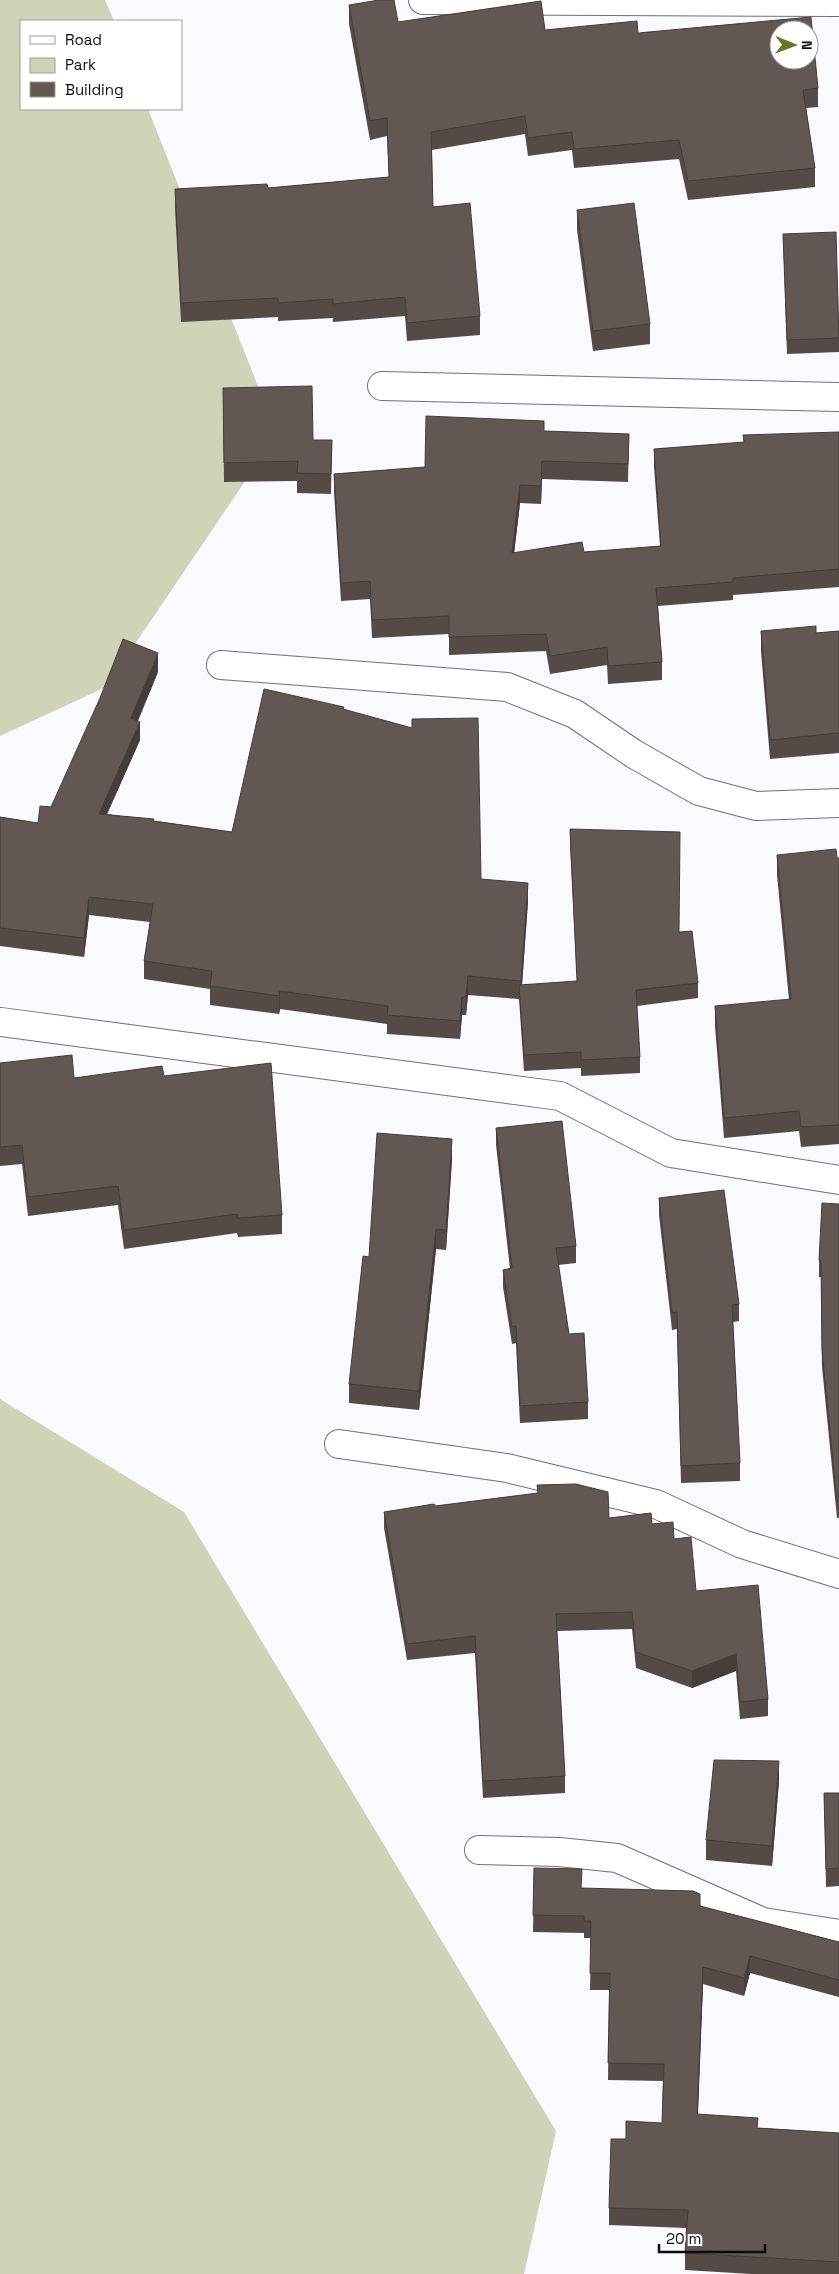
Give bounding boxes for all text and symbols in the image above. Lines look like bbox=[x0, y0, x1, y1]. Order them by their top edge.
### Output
legend bbox=[20, 20, 182, 110]
north arrow bbox=[769, 20, 819, 70]
text: Road bbox=[65, 30, 102, 49]
text: N bbox=[798, 40, 816, 50]
text: Park bbox=[65, 55, 96, 74]
text: Building bbox=[65, 80, 124, 99]
scale bar bbox=[659, 2222, 765, 2254]
text: 20 m bbox=[666, 2229, 701, 2248]

